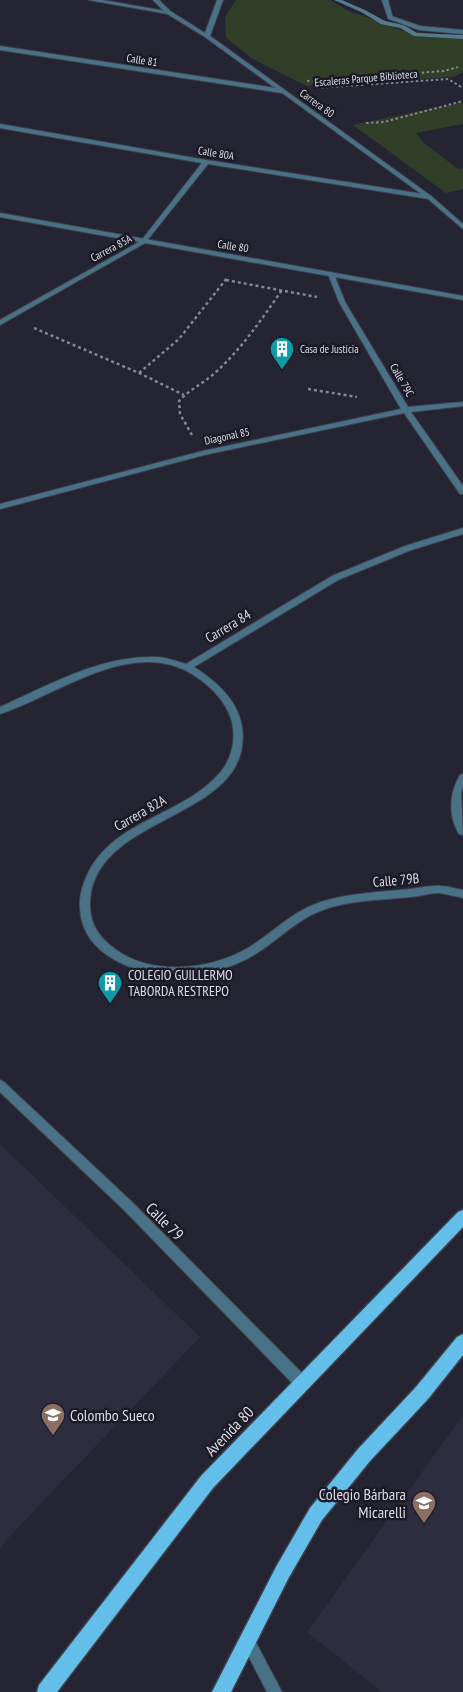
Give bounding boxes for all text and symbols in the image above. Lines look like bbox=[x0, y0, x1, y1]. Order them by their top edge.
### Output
street label: Calle 81 bbox=[125, 51, 159, 69]
street label: Escaleras Parque Biblioteca bbox=[314, 67, 418, 89]
street label: Carrera 80 bbox=[297, 86, 337, 120]
street label: Calle 80A bbox=[197, 143, 236, 163]
street label: Carrera 85A bbox=[88, 231, 135, 265]
street label: Calle 80 bbox=[216, 237, 250, 255]
building icon: Casa de Justicia bbox=[269, 336, 295, 370]
place label: Casa de Justicia bbox=[300, 342, 359, 356]
street label: Calle 79C bbox=[387, 361, 417, 399]
street label: Diagonal 85 bbox=[203, 424, 251, 448]
street label: Carrera 84 bbox=[202, 605, 255, 647]
street label: Carrera 82A bbox=[111, 791, 169, 835]
street label: Calle 79B bbox=[372, 869, 420, 891]
place label: COLEGIO GUILLERMO TABORDA RESTREPO bbox=[128, 966, 233, 1000]
building icon: COLEGIO GUILLERMO TABORDA RESTREPO bbox=[97, 970, 123, 1004]
street label: Calle 79 bbox=[142, 1198, 188, 1244]
school or university icon: Colombo Sueco bbox=[40, 1402, 66, 1436]
street label: Avenida 80 bbox=[200, 1402, 258, 1460]
place label: Colombo Sueco bbox=[70, 1405, 155, 1425]
place label: Colegio Bárbara Micarelli bbox=[319, 1484, 406, 1522]
school or university icon: Colegio Bárbara Micarelli bbox=[411, 1490, 437, 1524]

